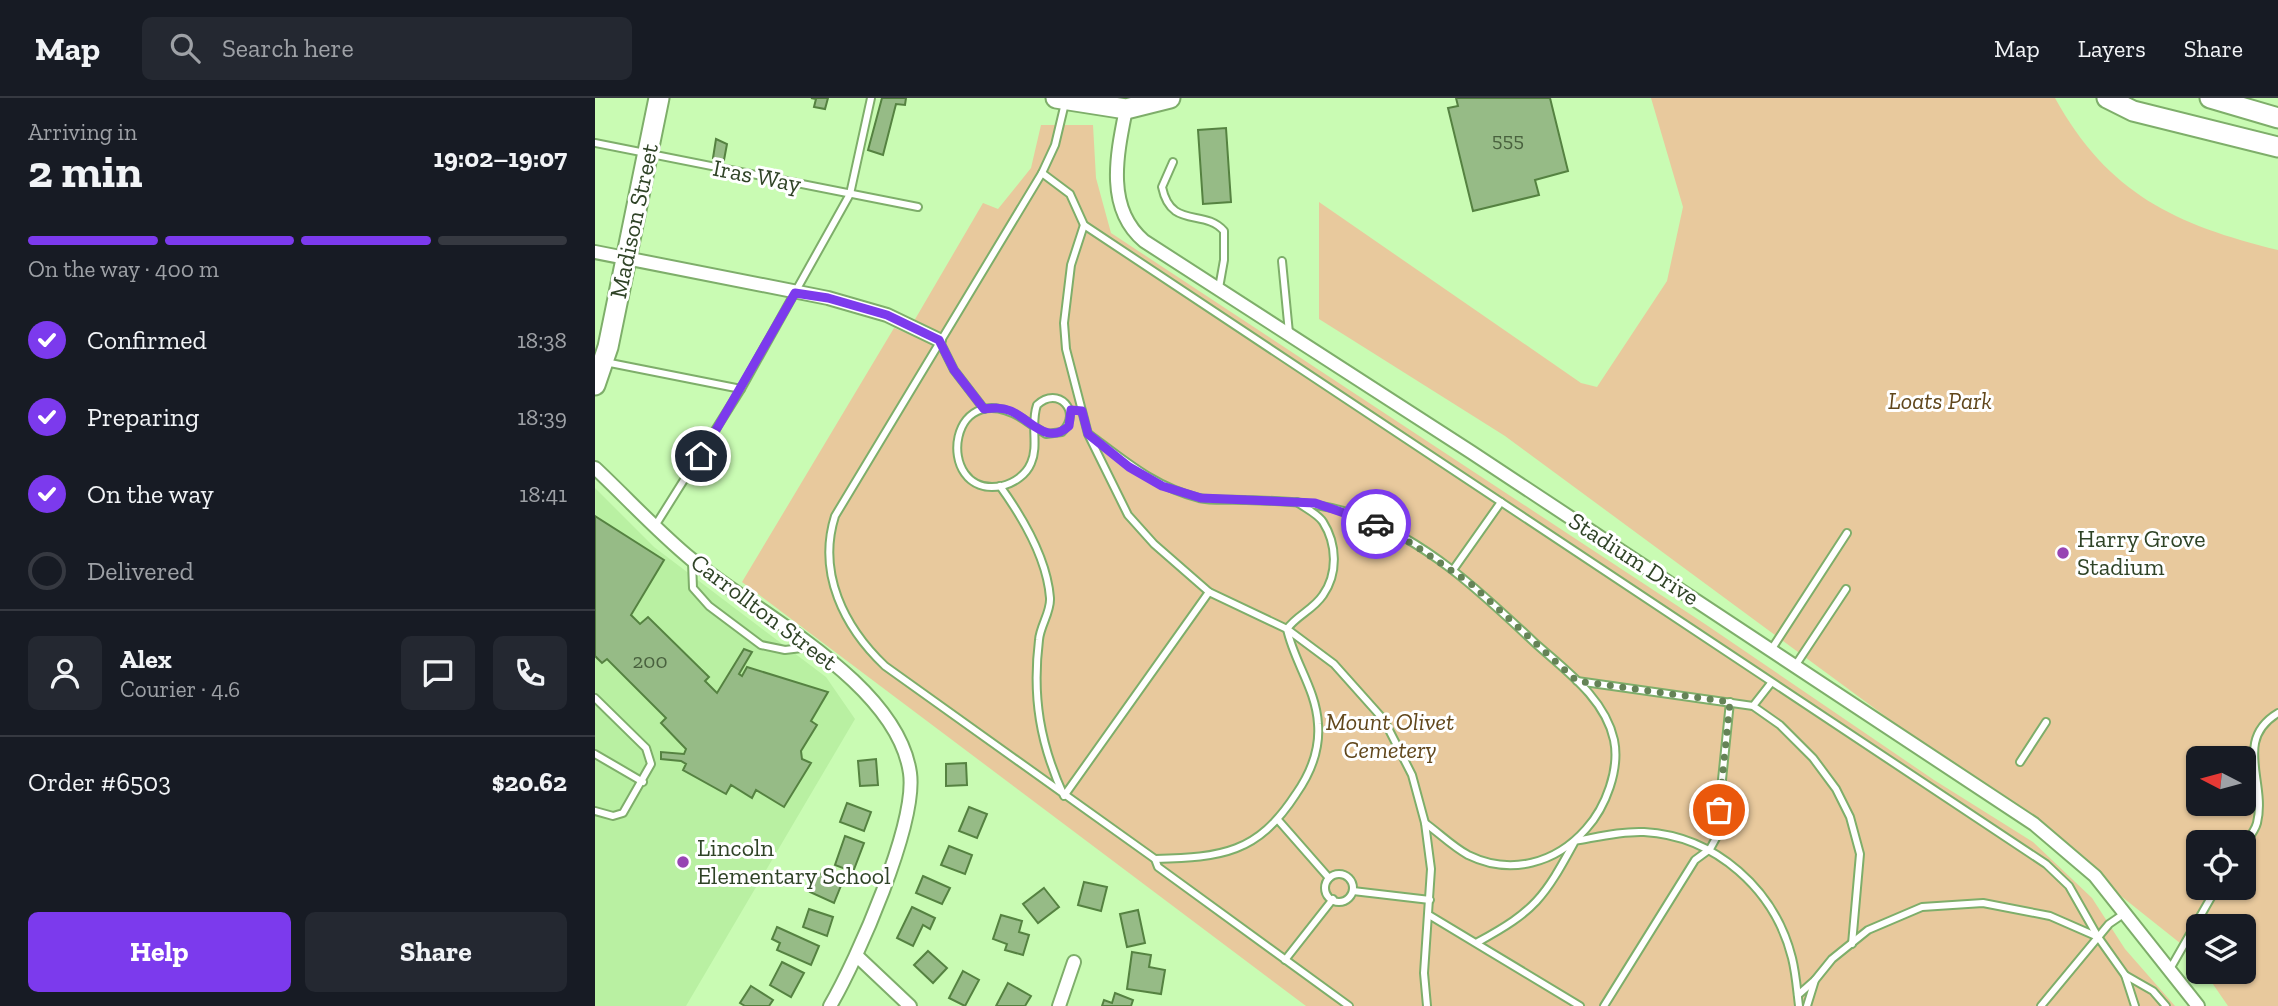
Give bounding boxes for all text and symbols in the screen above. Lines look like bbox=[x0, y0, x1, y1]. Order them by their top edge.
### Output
search box bbox=[142, 17, 632, 80]
text: Map bbox=[35, 29, 100, 68]
icon: search bbox=[166, 29, 204, 67]
text: Search here bbox=[222, 32, 354, 64]
text: Map bbox=[1994, 34, 2040, 63]
text: Layers bbox=[2078, 34, 2146, 63]
text: Share bbox=[2184, 34, 2243, 63]
text: Arriving in bbox=[28, 118, 137, 146]
house number: 555 bbox=[1492, 127, 1524, 152]
street label: Madison Street bbox=[603, 141, 664, 301]
text: 19:02–19:07 bbox=[433, 142, 567, 174]
text: 2 min bbox=[28, 144, 143, 199]
street label: Iras Way bbox=[711, 153, 804, 198]
text: On the way · 400 m bbox=[28, 255, 219, 283]
icon: check bbox=[28, 321, 66, 359]
text: Confirmed bbox=[87, 324, 207, 356]
text: 18:38 bbox=[517, 326, 567, 354]
park label: Loats Park bbox=[1888, 386, 1992, 415]
icon: check bbox=[28, 398, 66, 436]
text: Preparing bbox=[87, 401, 199, 433]
text: 18:39 bbox=[517, 403, 567, 431]
pin bbox=[671, 426, 731, 486]
icon: home bbox=[682, 437, 720, 475]
icon: check bbox=[28, 475, 66, 513]
text: On the way bbox=[87, 478, 214, 510]
text: 18:41 bbox=[519, 480, 567, 508]
courier bbox=[1341, 489, 1411, 559]
icon: car bbox=[1357, 505, 1395, 543]
street label: Stadium Drive bbox=[1564, 506, 1705, 611]
place label: Harry Grove Stadium bbox=[2077, 524, 2205, 581]
marker: Harry Grove Stadium bbox=[2055, 545, 2071, 561]
street label: Carrollton Street bbox=[685, 547, 843, 676]
text: Delivered bbox=[87, 555, 194, 587]
button: person bbox=[28, 636, 102, 710]
button: chat bbox=[401, 636, 475, 710]
button: phone bbox=[493, 636, 567, 710]
text: Alex bbox=[120, 643, 172, 675]
house number: 200 bbox=[632, 648, 668, 673]
text: Courier · 4.6 bbox=[120, 675, 240, 703]
park label: Mount Olivet Cemetery bbox=[1326, 707, 1454, 764]
north arrow bbox=[2186, 746, 2256, 816]
map controls bbox=[2186, 746, 2256, 984]
text: Order #6503 bbox=[28, 766, 171, 798]
text: $20.62 bbox=[492, 766, 567, 798]
pin bbox=[1689, 780, 1749, 840]
icon: bag bbox=[1700, 791, 1738, 829]
button: locate bbox=[2186, 830, 2256, 900]
place label: Lincoln Elementary School bbox=[697, 833, 891, 890]
marker: Lincoln Elementary School bbox=[675, 854, 691, 870]
button: Help bbox=[28, 912, 291, 992]
button: Share bbox=[305, 912, 567, 992]
button: layers bbox=[2186, 914, 2256, 984]

